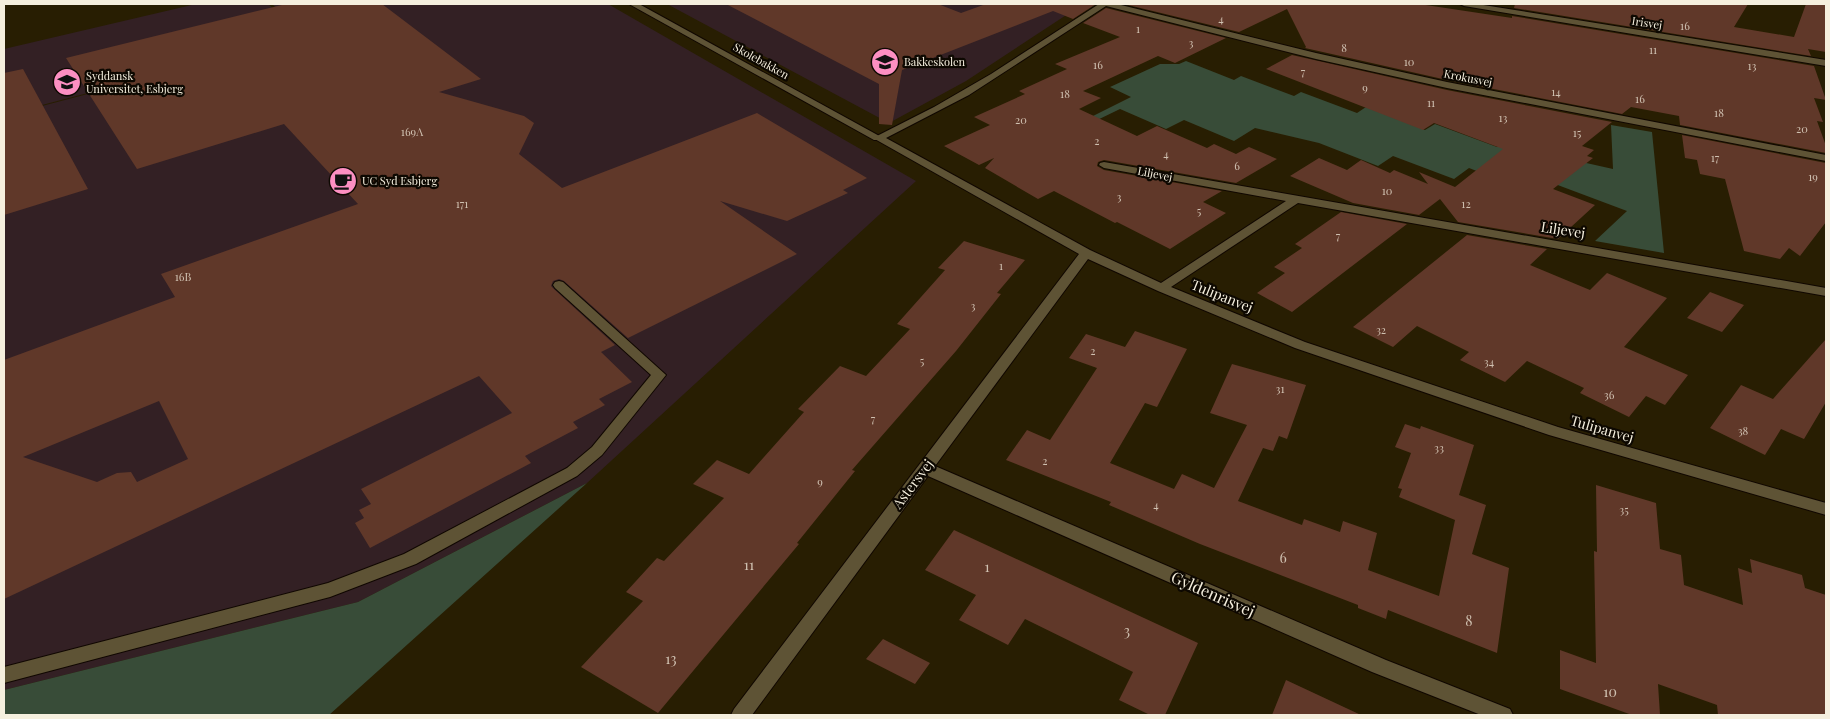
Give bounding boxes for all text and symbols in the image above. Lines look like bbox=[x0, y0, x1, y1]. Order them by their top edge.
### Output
house number: 4 bbox=[1218, 11, 1224, 26]
street label: Irisvej bbox=[1631, 13, 1663, 32]
house number: 16 bbox=[1680, 18, 1690, 33]
house number: 1 bbox=[1136, 21, 1140, 36]
house number: 3 bbox=[1189, 35, 1194, 50]
street label: Skolebakken bbox=[731, 39, 792, 82]
house number: 8 bbox=[1341, 40, 1347, 55]
house number: 11 bbox=[1649, 42, 1657, 57]
school or university icon: Bakkeskolen bbox=[870, 47, 900, 77]
place label: Bakkeskolen bbox=[904, 54, 966, 69]
house number: 10 bbox=[1404, 54, 1415, 69]
house number: 16 bbox=[1093, 57, 1103, 72]
house number: 13 bbox=[1748, 58, 1756, 73]
house number: 7 bbox=[1301, 64, 1306, 79]
street label: Krokusvej bbox=[1443, 65, 1494, 90]
school or university icon: Syddansk Universitet, Esbjerg bbox=[52, 67, 82, 97]
place label: Syddansk Universitet, Esbjerg bbox=[86, 68, 183, 96]
house number: 9 bbox=[1362, 80, 1368, 95]
house number: 14 bbox=[1551, 84, 1561, 99]
house number: 18 bbox=[1060, 86, 1070, 101]
house number: 16 bbox=[1635, 91, 1645, 106]
house number: 11 bbox=[1427, 95, 1435, 110]
house number: 18 bbox=[1714, 105, 1724, 120]
house number: 13 bbox=[1499, 110, 1507, 125]
house number: 20 bbox=[1015, 112, 1027, 127]
house number: 20 bbox=[1796, 121, 1808, 136]
house number: 169A bbox=[401, 124, 423, 139]
house number: 15 bbox=[1573, 125, 1582, 140]
house number: 2 bbox=[1094, 133, 1100, 148]
house number: 4 bbox=[1163, 146, 1169, 161]
house number: 17 bbox=[1711, 150, 1720, 165]
house number: 6 bbox=[1234, 158, 1240, 173]
street label: Liljevej bbox=[1136, 163, 1174, 184]
cafe icon: UC Syd Esbjerg bbox=[328, 166, 358, 196]
house number: 19 bbox=[1808, 169, 1818, 184]
place label: UC Syd Esbjerg bbox=[362, 173, 437, 188]
house number: 10 bbox=[1382, 183, 1393, 198]
house number: 3 bbox=[1117, 189, 1122, 204]
house number: 171 bbox=[456, 196, 468, 211]
house number: 12 bbox=[1461, 196, 1471, 211]
house number: 5 bbox=[1197, 203, 1202, 218]
street label: Liljevej bbox=[1540, 217, 1587, 242]
house number: 7 bbox=[1336, 228, 1341, 243]
house number: 1 bbox=[999, 258, 1003, 273]
house number: 16B bbox=[175, 269, 191, 284]
street label: Tulipanvej bbox=[1189, 275, 1256, 316]
house number: 3 bbox=[971, 298, 976, 313]
house number: 32 bbox=[1376, 322, 1386, 337]
house number: 2 bbox=[1090, 343, 1096, 358]
house number: 5 bbox=[920, 353, 925, 368]
house number: 34 bbox=[1484, 354, 1495, 369]
house number: 31 bbox=[1275, 381, 1285, 396]
house number: 36 bbox=[1604, 387, 1615, 402]
street label: Tulipanvej bbox=[1568, 410, 1636, 447]
house number: 7 bbox=[871, 411, 876, 426]
house number: 38 bbox=[1738, 423, 1749, 438]
house number: 33 bbox=[1434, 440, 1444, 455]
house number: 2 bbox=[1042, 453, 1048, 468]
street label: Astersvej bbox=[887, 455, 937, 513]
house number: 9 bbox=[817, 474, 823, 489]
house number: 4 bbox=[1153, 497, 1159, 512]
house number: 35 bbox=[1619, 502, 1629, 517]
house number: 6 bbox=[1279, 548, 1287, 567]
house number: 11 bbox=[744, 555, 754, 574]
house number: 1 bbox=[984, 557, 990, 576]
street label: Gyldenrisvej bbox=[1168, 566, 1258, 621]
house number: 8 bbox=[1465, 611, 1473, 630]
house number: 3 bbox=[1124, 621, 1130, 640]
house number: 13 bbox=[665, 649, 677, 668]
house number: 10 bbox=[1603, 682, 1617, 701]

